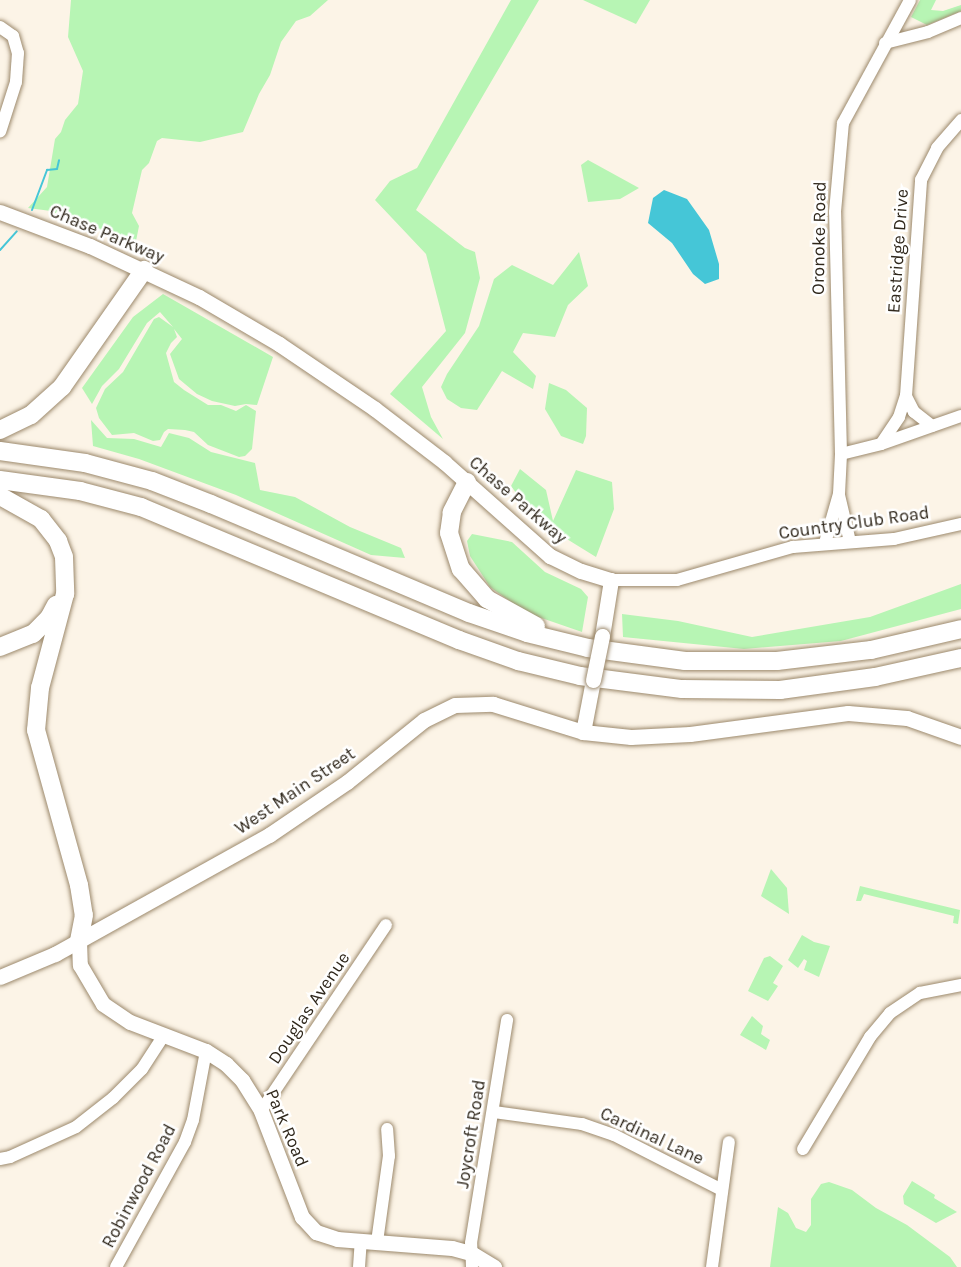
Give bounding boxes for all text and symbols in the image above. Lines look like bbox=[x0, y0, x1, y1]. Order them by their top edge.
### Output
street label: Oronoke Road bbox=[807, 181, 831, 295]
street label: Eastridge Drive bbox=[883, 188, 913, 314]
street label: Chase Parkway bbox=[46, 200, 168, 268]
street label: Chase Parkway bbox=[465, 452, 571, 548]
street label: Country Club Road bbox=[777, 502, 931, 544]
street label: West Main Street bbox=[231, 743, 359, 839]
street label: Douglas Avenue bbox=[264, 948, 354, 1068]
street label: Joycroft Road bbox=[452, 1078, 490, 1190]
street label: Park Road bbox=[261, 1086, 313, 1170]
street label: Cardinal Lane bbox=[597, 1103, 707, 1169]
street label: Robinwood Road bbox=[97, 1121, 181, 1251]

